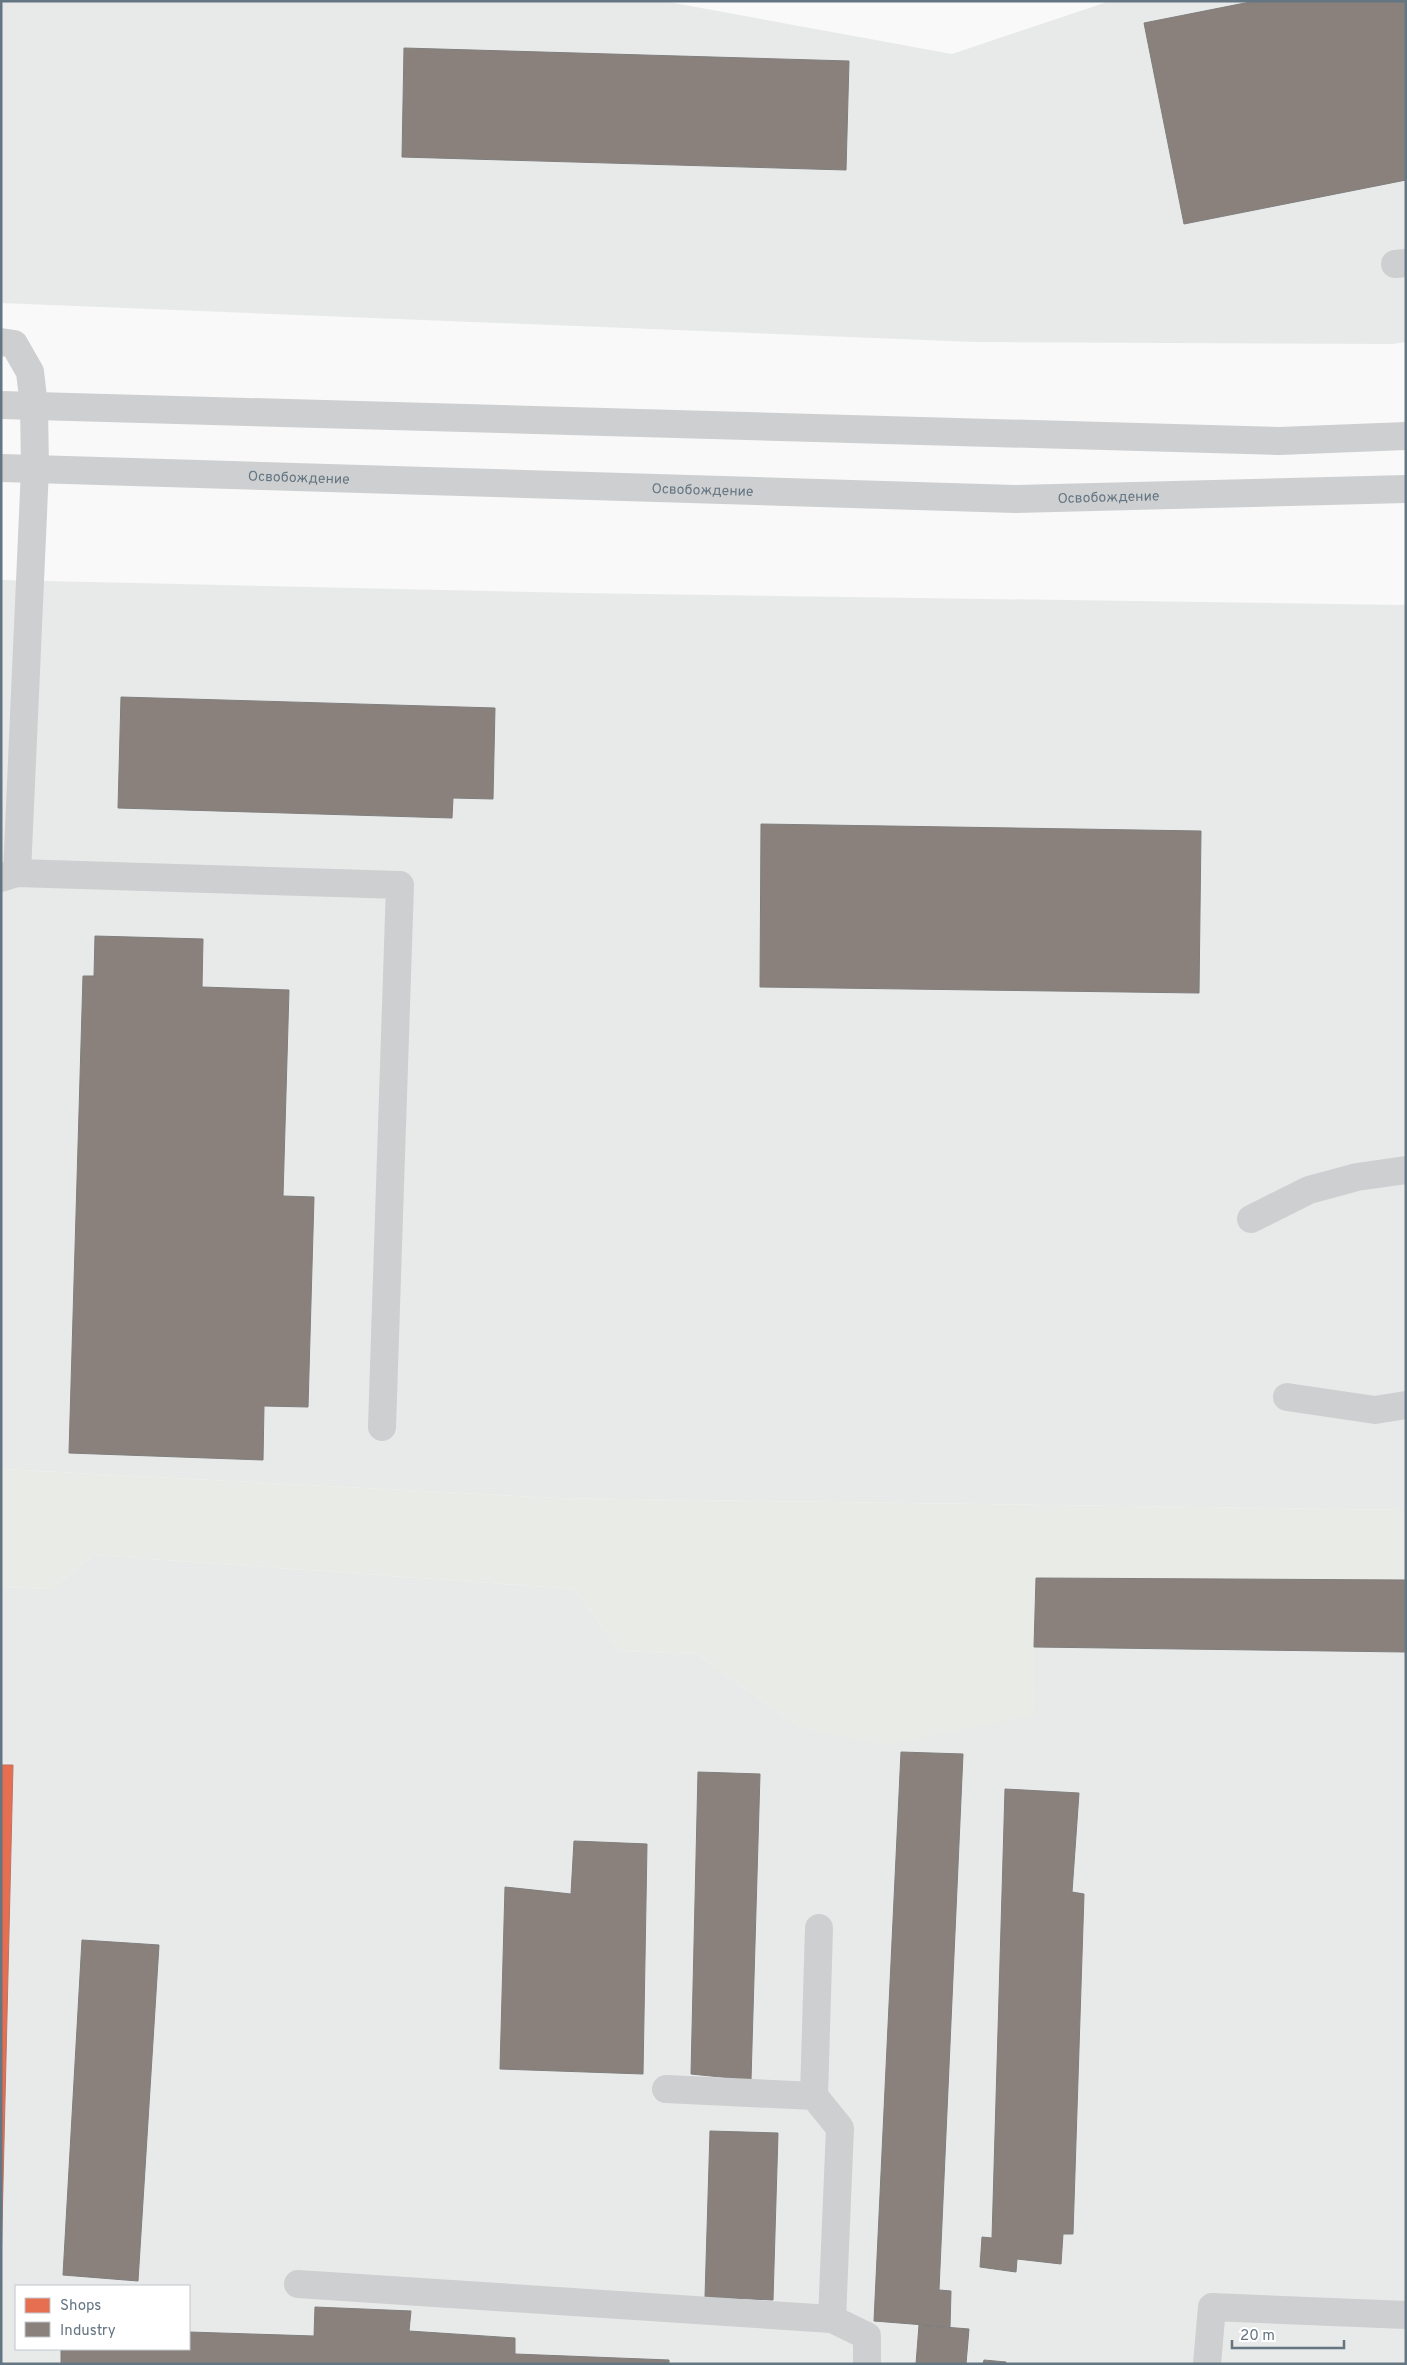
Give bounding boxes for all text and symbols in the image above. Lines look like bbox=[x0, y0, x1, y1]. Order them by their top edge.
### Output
street label: Освобождение bbox=[248, 469, 350, 489]
street label: Освобождение bbox=[651, 481, 754, 501]
street label: Освобождение bbox=[1057, 488, 1160, 508]
legend bbox=[15, 2285, 190, 2350]
text: Shops bbox=[60, 2297, 101, 2316]
scale bar bbox=[1232, 2318, 1344, 2350]
text: Industry bbox=[60, 2322, 116, 2341]
text: 20 m bbox=[1240, 2327, 1275, 2346]

